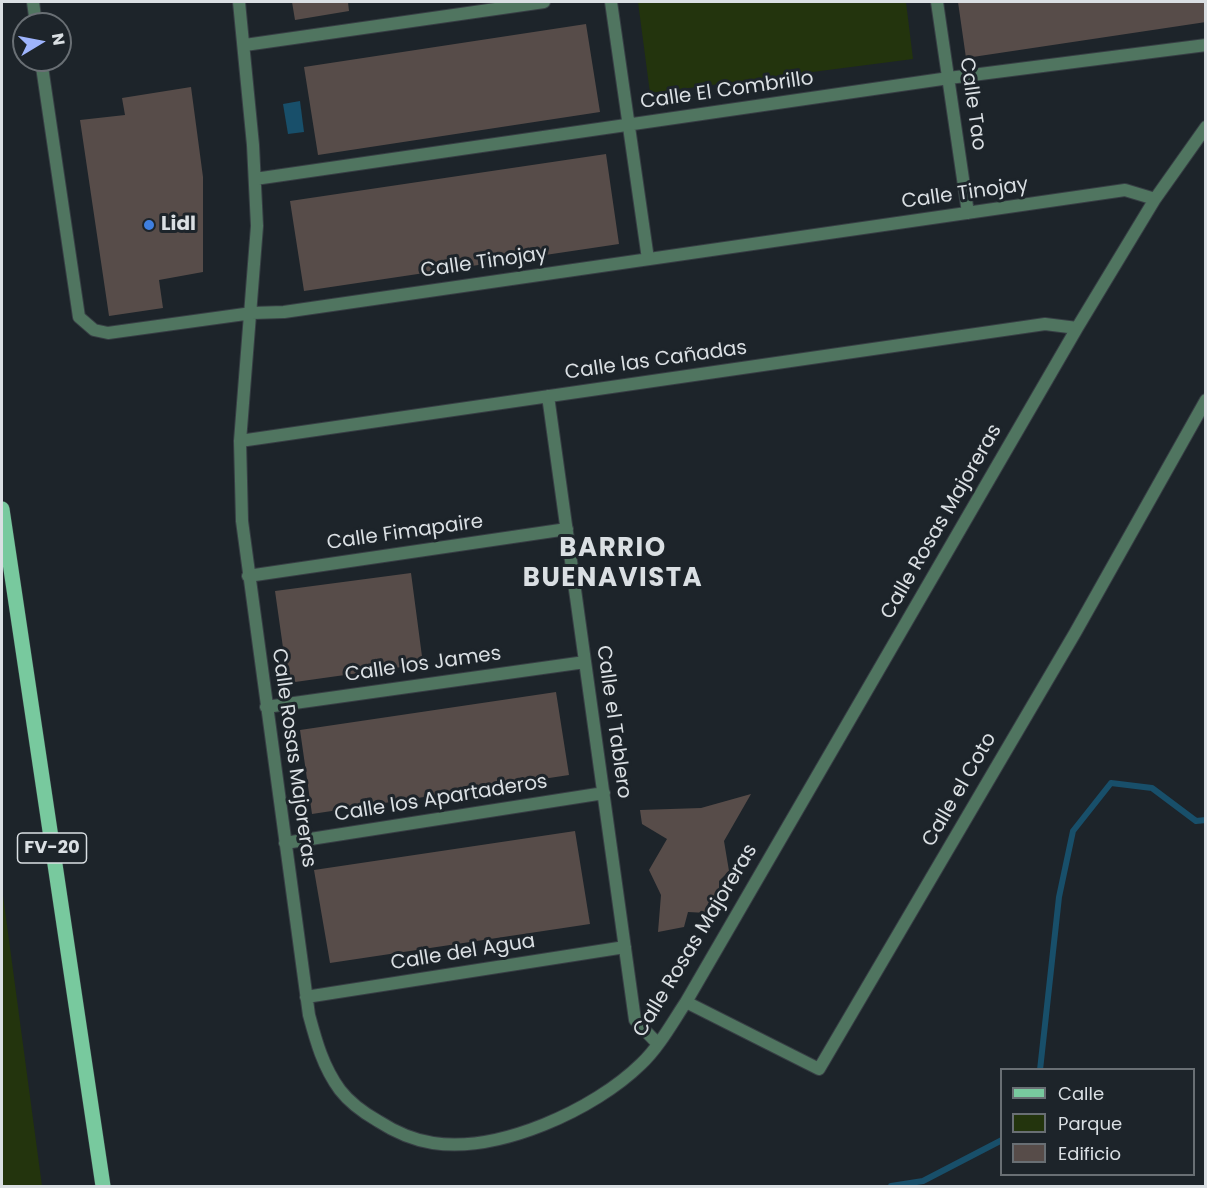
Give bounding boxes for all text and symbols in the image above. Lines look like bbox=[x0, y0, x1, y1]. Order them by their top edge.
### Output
north arrow bbox=[12, 12, 72, 72]
text: N bbox=[46, 31, 71, 47]
street label: Calle Tao bbox=[954, 56, 990, 152]
street label: Calle El Combrillo bbox=[639, 67, 815, 115]
street label: Calle Tinojay bbox=[900, 173, 1030, 215]
place label: Lidl bbox=[161, 213, 196, 237]
marker: Lidl bbox=[142, 218, 156, 232]
street label: Calle Tinojay bbox=[419, 242, 549, 284]
street label: Calle las Cañadas bbox=[563, 336, 749, 386]
street label: Calle Rosas Majoreras bbox=[876, 420, 1008, 624]
street label: Calle Fimapaire bbox=[325, 510, 485, 556]
district label: BARRIO BUENAVISTA bbox=[523, 533, 703, 594]
street label: Calle los James bbox=[343, 642, 503, 688]
street label: Calle el Tablero bbox=[590, 644, 636, 800]
street label: Calle Rosas Majoreras bbox=[266, 647, 320, 869]
street label: Calle el Coto bbox=[918, 729, 1002, 851]
street label: Calle los Apartaderos bbox=[333, 770, 549, 828]
road number: FV-20 bbox=[17, 833, 86, 863]
street label: Calle Rosas Majoreras bbox=[629, 840, 763, 1042]
street label: Calle del Agua bbox=[389, 930, 537, 976]
legend bbox=[1000, 1068, 1195, 1176]
text: Calle bbox=[1058, 1081, 1104, 1106]
text: Parque bbox=[1058, 1111, 1122, 1136]
text: Edificio bbox=[1058, 1141, 1121, 1166]

